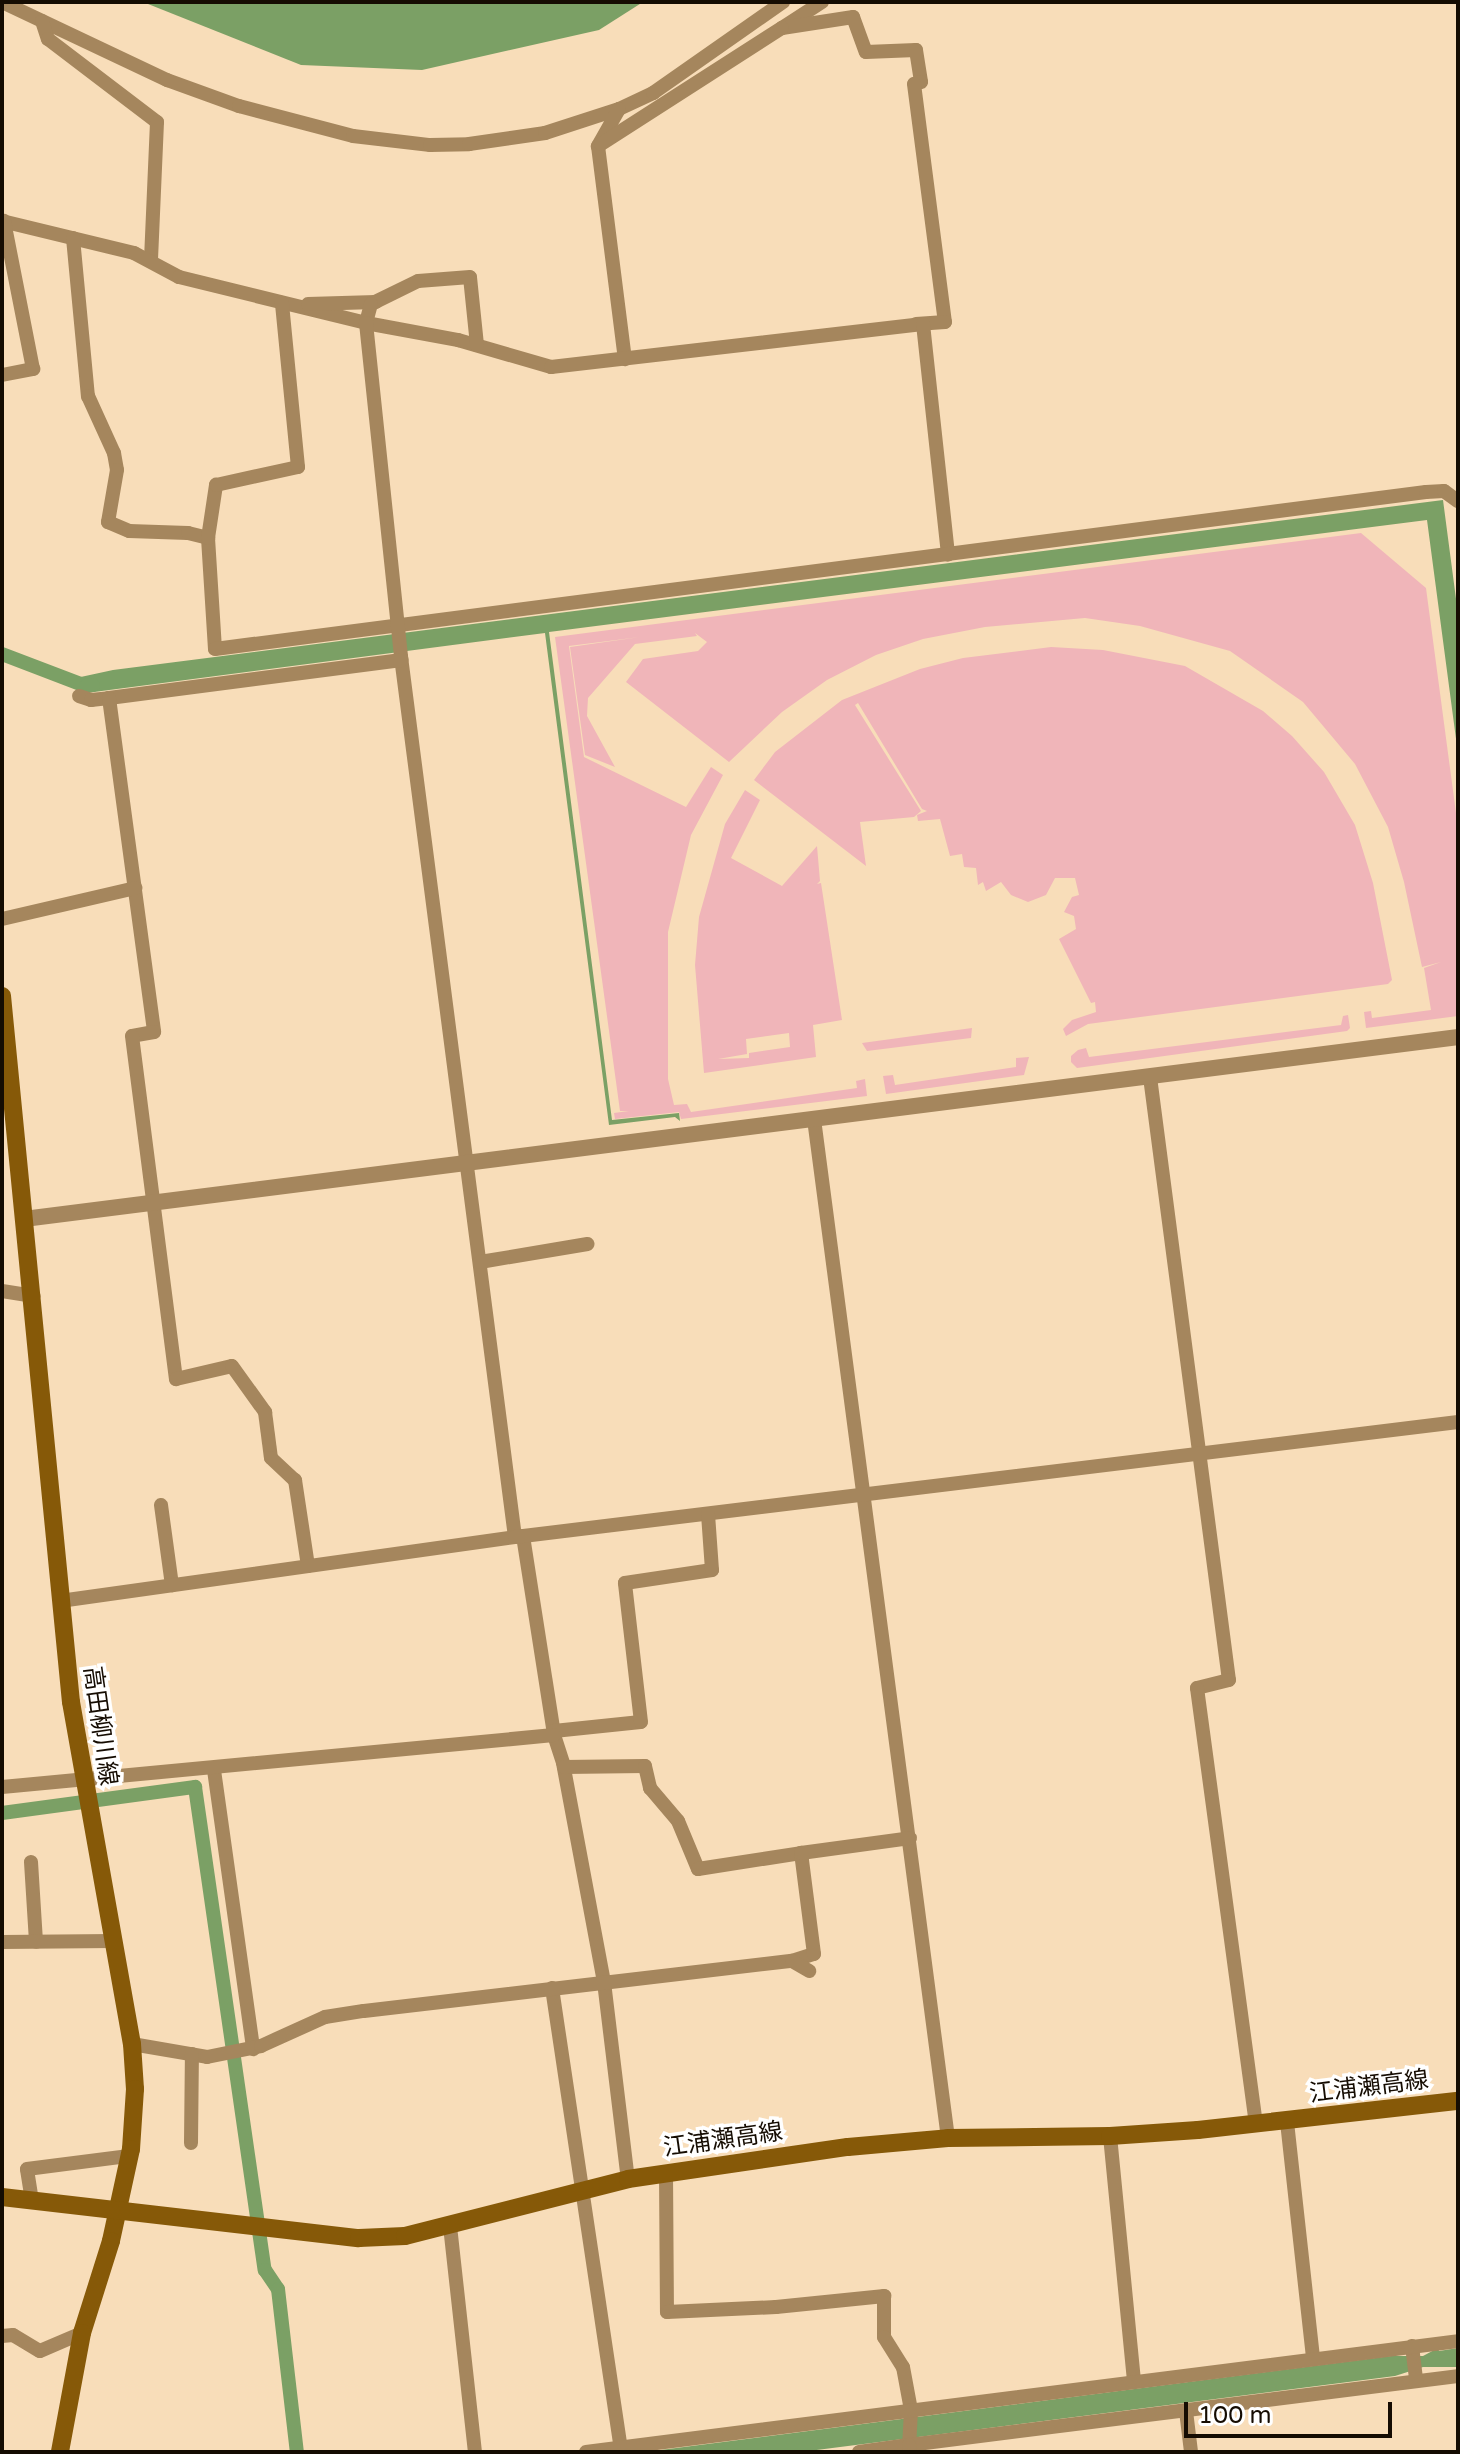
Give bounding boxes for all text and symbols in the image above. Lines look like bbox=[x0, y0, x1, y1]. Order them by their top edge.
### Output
street label: 高田柳川線 bbox=[77, 1665, 123, 1787]
street label: 江浦瀬高線 bbox=[1308, 2065, 1430, 2109]
street label: 江浦瀬高線 bbox=[662, 2117, 784, 2163]
scale bar bbox=[1188, 2386, 1396, 2436]
text: 100 m bbox=[1198, 2401, 1272, 2430]

